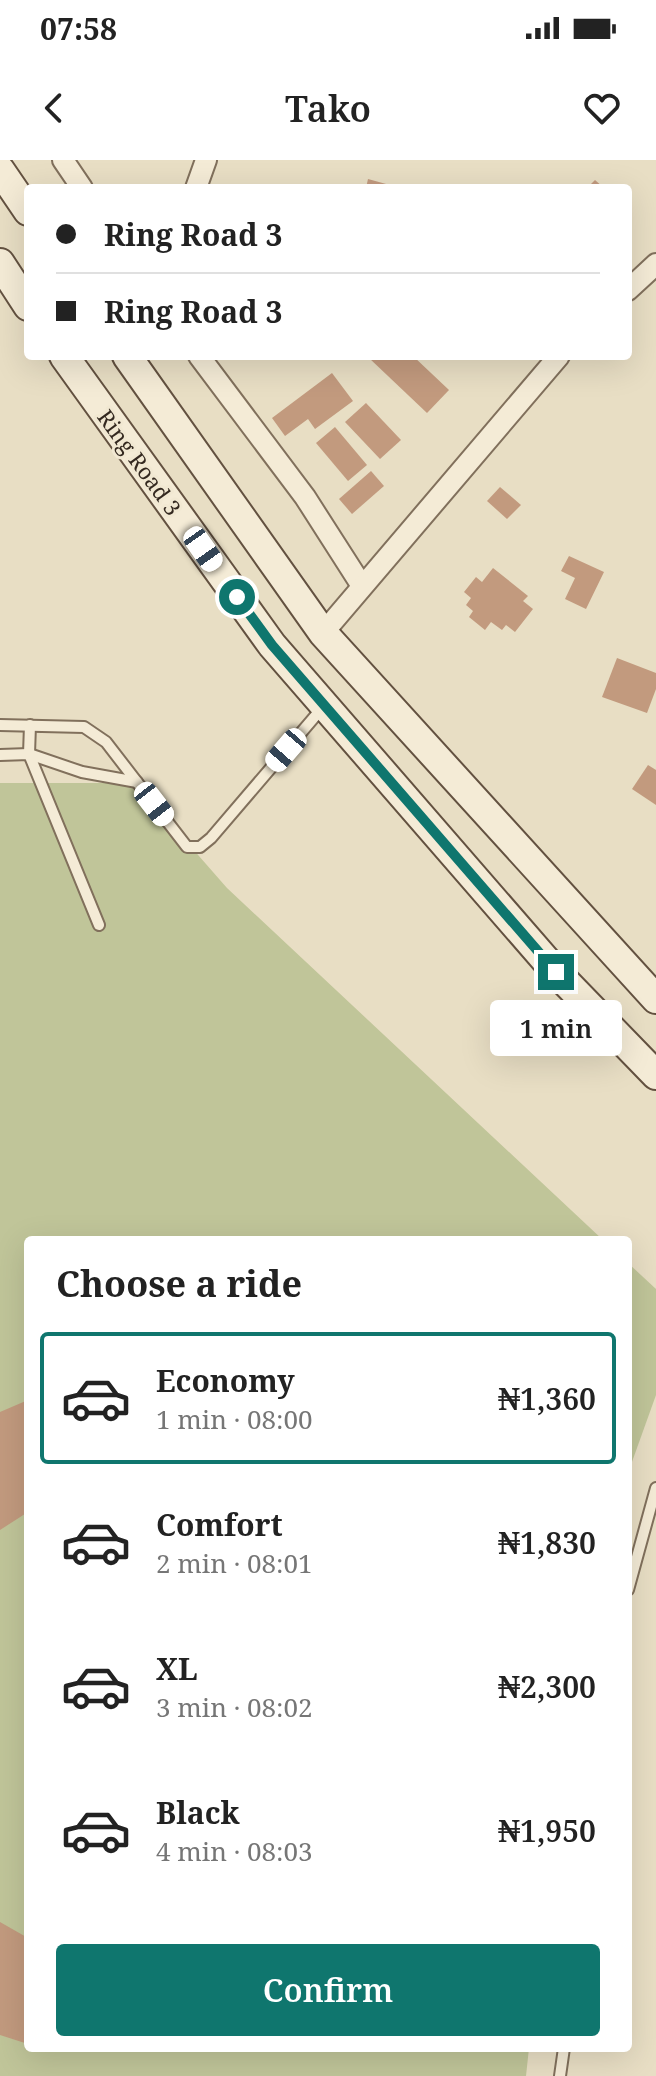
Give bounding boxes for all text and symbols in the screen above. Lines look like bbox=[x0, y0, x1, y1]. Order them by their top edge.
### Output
text: 07:58 bbox=[40, 8, 117, 49]
text: Tako bbox=[285, 84, 371, 133]
icon: back bbox=[32, 86, 76, 130]
icon: heart bbox=[580, 86, 624, 130]
text: Ring Road 3 bbox=[104, 214, 283, 255]
text: Ring Road 3 bbox=[104, 291, 283, 332]
street label: Ring Road 3 bbox=[91, 403, 189, 521]
car bbox=[179, 522, 227, 576]
route start bbox=[219, 579, 255, 615]
car bbox=[261, 724, 311, 776]
car bbox=[130, 778, 178, 830]
route end bbox=[538, 954, 574, 990]
callout: 1 min bbox=[490, 1000, 622, 1056]
text: 1 min bbox=[520, 1010, 592, 1046]
text: Choose a ride bbox=[56, 1259, 302, 1308]
text: Economy bbox=[156, 1360, 295, 1401]
icon: car bbox=[60, 1362, 132, 1434]
text: ₦1,360 bbox=[498, 1378, 596, 1419]
text: 1 min · 08:00 bbox=[156, 1401, 313, 1437]
text: Comfort bbox=[156, 1504, 283, 1545]
icon: car bbox=[60, 1506, 132, 1578]
text: ₦1,830 bbox=[498, 1522, 596, 1563]
text: 2 min · 08:01 bbox=[156, 1545, 313, 1581]
text: XL bbox=[156, 1648, 198, 1689]
icon: car bbox=[60, 1650, 132, 1722]
text: ₦2,300 bbox=[498, 1666, 596, 1707]
text: 3 min · 08:02 bbox=[156, 1689, 313, 1725]
text: Black bbox=[156, 1792, 240, 1833]
icon: car bbox=[60, 1794, 132, 1866]
text: ₦1,950 bbox=[498, 1810, 596, 1851]
text: 4 min · 08:03 bbox=[156, 1833, 313, 1869]
button: Confirm bbox=[56, 1944, 600, 2036]

